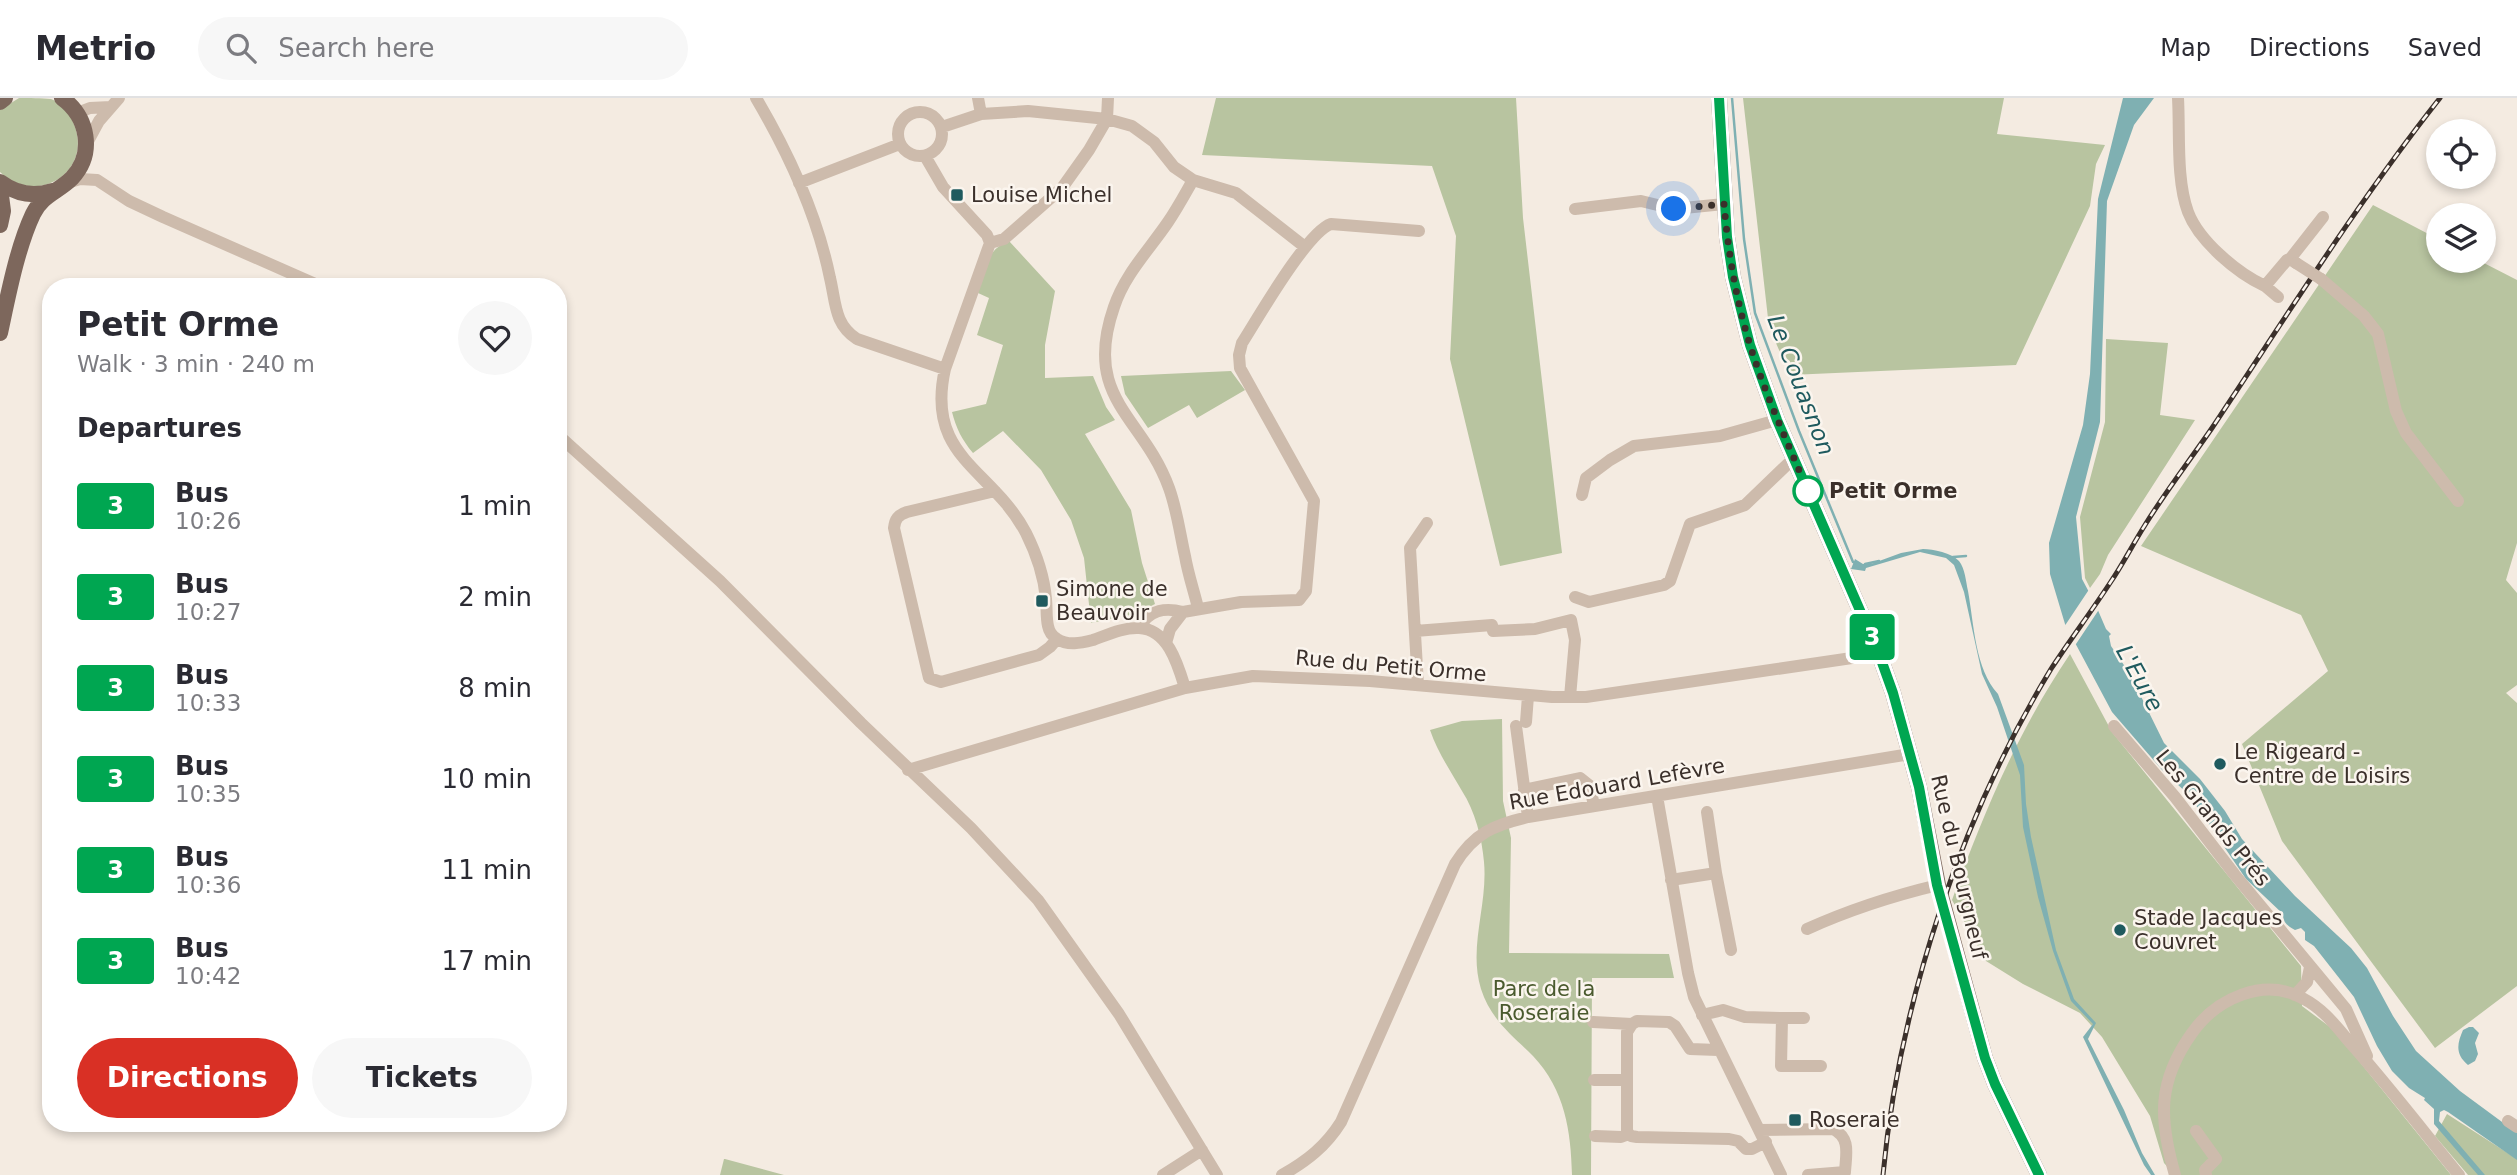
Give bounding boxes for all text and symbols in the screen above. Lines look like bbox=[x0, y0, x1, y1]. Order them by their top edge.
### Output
search box bbox=[198, 17, 688, 80]
text: Metrio bbox=[35, 29, 156, 68]
icon: search bbox=[222, 29, 260, 67]
text: Search here bbox=[278, 33, 434, 63]
text: Map bbox=[2160, 34, 2211, 62]
text: Directions bbox=[2249, 34, 2370, 62]
text: Saved bbox=[2408, 34, 2482, 62]
map controls bbox=[2426, 119, 2496, 273]
button: locate bbox=[2426, 119, 2496, 189]
place label: Louise Michel bbox=[971, 183, 1112, 207]
marker: Louise Michel bbox=[949, 187, 965, 203]
your location bbox=[1656, 191, 1691, 226]
button: layers bbox=[2426, 203, 2496, 273]
button: heart bbox=[458, 301, 532, 375]
text: Petit Orme bbox=[77, 305, 279, 344]
water label: Le Couasnon bbox=[1762, 311, 1840, 459]
text: Walk · 3 min · 240 m bbox=[77, 351, 315, 377]
text: Departures bbox=[77, 413, 242, 443]
marker: Petit Orme bbox=[1793, 476, 1823, 506]
text: Bus bbox=[175, 478, 229, 508]
place label: Petit Orme bbox=[1829, 479, 1958, 503]
text: 1 min bbox=[458, 491, 532, 521]
text: 3 bbox=[107, 492, 124, 520]
text: 10:26 bbox=[175, 508, 241, 534]
text: Bus bbox=[175, 569, 229, 599]
place label: Simone de Beauvoir bbox=[1056, 577, 1168, 625]
text: 2 min bbox=[458, 582, 532, 612]
text: 3 bbox=[107, 583, 124, 611]
marker: Simone de Beauvoir bbox=[1034, 593, 1050, 609]
text: 10:27 bbox=[175, 599, 241, 625]
line badge: 3 bbox=[1849, 614, 1895, 660]
text: 3 bbox=[1864, 623, 1880, 651]
water label: L'Eure bbox=[2111, 640, 2169, 716]
street label: Rue du Petit Orme bbox=[1294, 646, 1488, 686]
text: Bus bbox=[175, 660, 229, 690]
text: 8 min bbox=[458, 673, 532, 703]
text: 3 bbox=[107, 674, 124, 702]
text: 10:33 bbox=[175, 690, 241, 716]
place label: Le Rigeard - Centre de Loisirs bbox=[2234, 740, 2410, 788]
street label: Les Grands Prés bbox=[2151, 745, 2275, 891]
text: Bus bbox=[175, 751, 229, 781]
street label: Rue Edouard Lefèvre bbox=[1507, 753, 1727, 815]
marker: Le Rigeard - Centre de Loisirs bbox=[2212, 756, 2228, 772]
text: 10 min bbox=[442, 764, 532, 794]
text: 3 bbox=[107, 765, 124, 793]
street label: Rue du Bourgneuf bbox=[1926, 772, 1992, 962]
text: 10:35 bbox=[175, 781, 241, 807]
text: Bus bbox=[175, 842, 229, 872]
text: 11 min bbox=[442, 855, 532, 885]
text: 3 bbox=[107, 856, 124, 884]
text: 10:36 bbox=[175, 872, 241, 898]
place label: Stade Jacques Couvret bbox=[2134, 906, 2282, 954]
marker: Stade Jacques Couvret bbox=[2112, 922, 2128, 938]
text: Bus bbox=[175, 933, 229, 963]
text: 17 min bbox=[442, 946, 532, 976]
text: 3 bbox=[107, 947, 124, 975]
text: 10:42 bbox=[175, 963, 241, 989]
park label: Parc de la Roseraie bbox=[1493, 977, 1595, 1025]
button: Directions bbox=[77, 1038, 298, 1118]
button: Tickets bbox=[312, 1038, 532, 1118]
place label: Roseraie bbox=[1809, 1108, 1900, 1132]
marker: Roseraie bbox=[1787, 1112, 1803, 1128]

